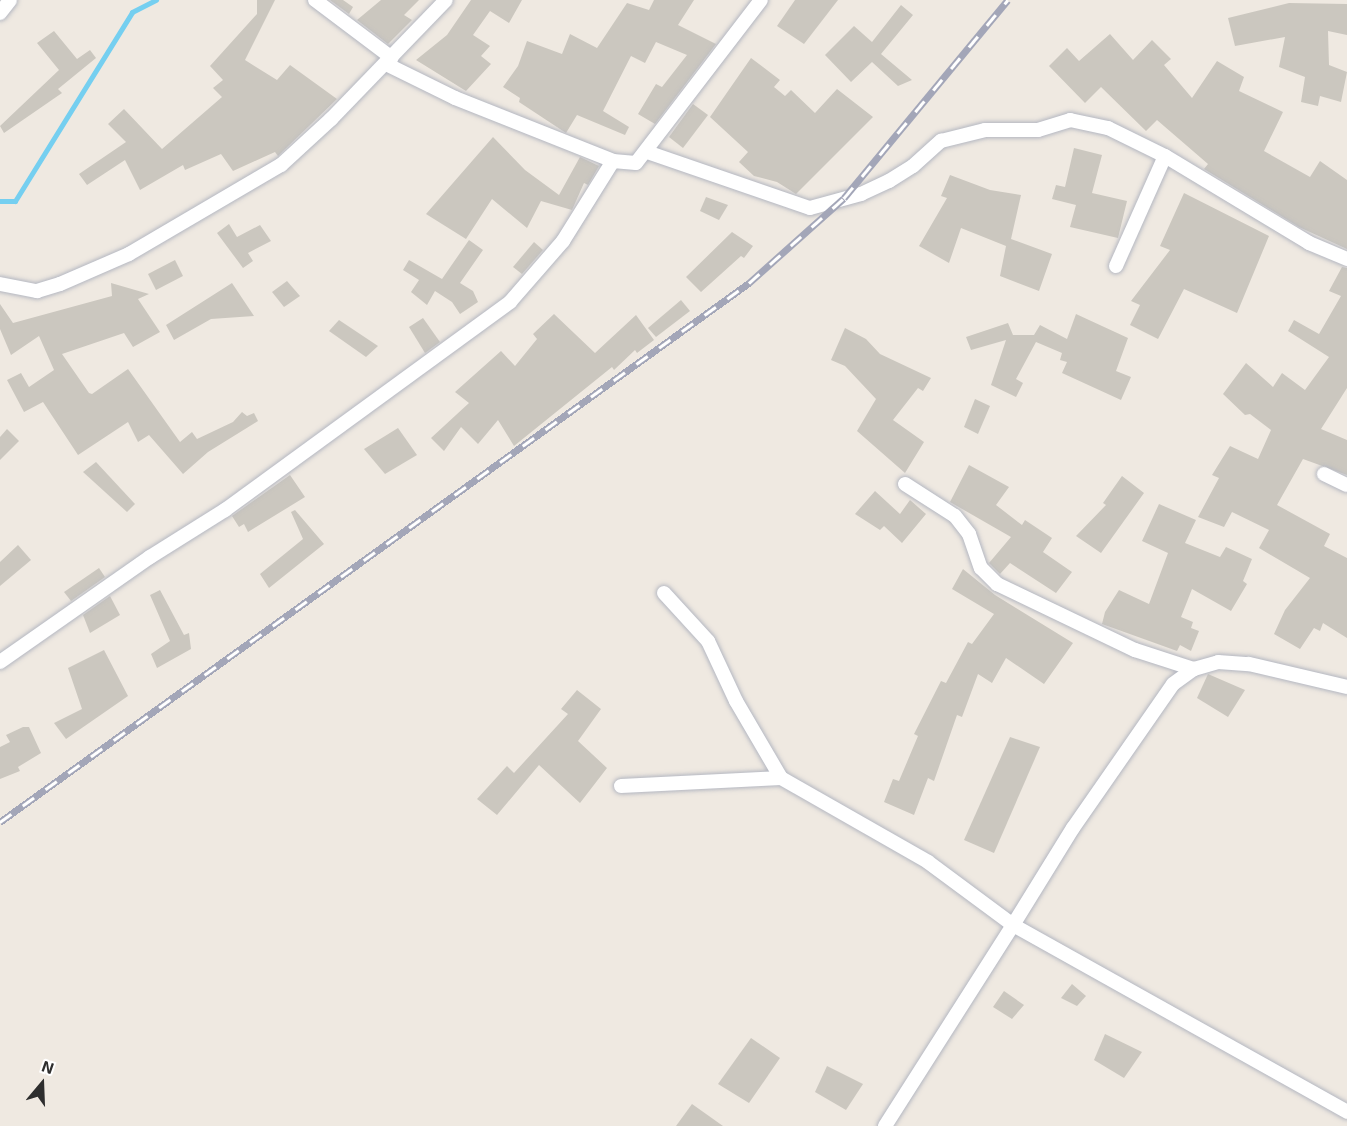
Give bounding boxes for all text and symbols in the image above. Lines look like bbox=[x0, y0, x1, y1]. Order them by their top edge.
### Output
north arrow bbox=[12, 1054, 72, 1114]
text: N bbox=[39, 1056, 57, 1077]

